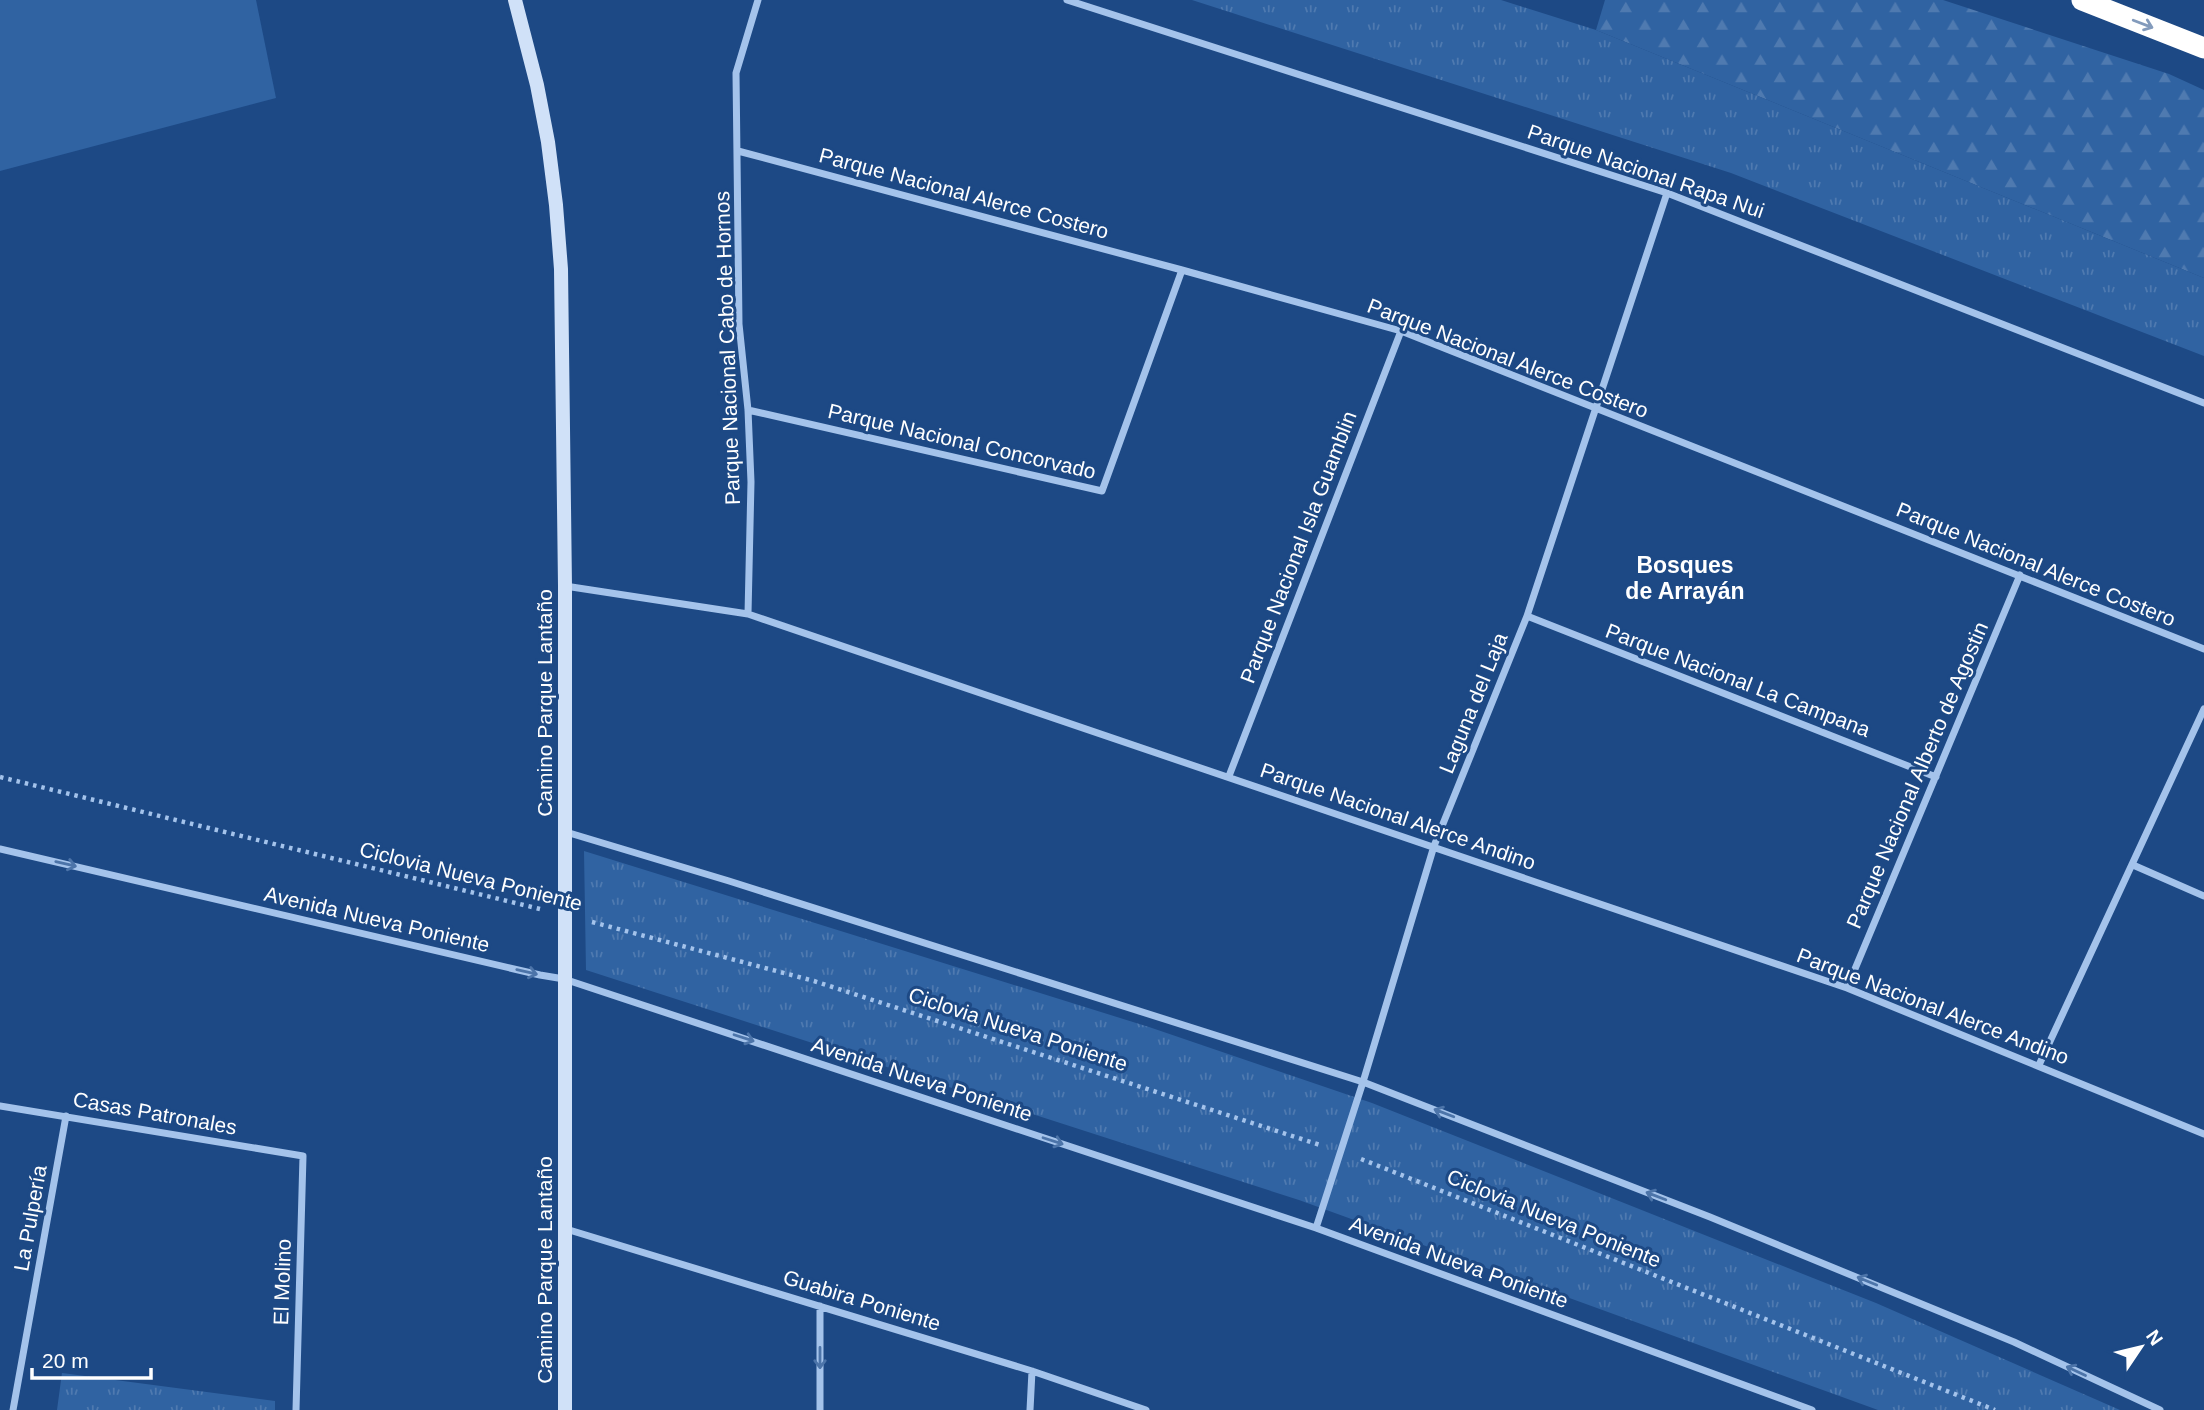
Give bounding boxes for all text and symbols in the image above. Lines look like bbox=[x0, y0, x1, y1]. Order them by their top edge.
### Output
one-way arrow bbox=[2131, 18, 2153, 31]
street label: Parque Nacional Rapa Nui bbox=[1525, 120, 1767, 222]
street label: Parque Nacional Alerce Costero bbox=[817, 143, 1111, 243]
street label: Parque Nacional Cabo de Hornos bbox=[710, 191, 744, 505]
street label: Parque Nacional Alerce Costero bbox=[1364, 294, 1652, 422]
street label: Parque Nacional Concorvado bbox=[826, 399, 1098, 483]
street label: Parque Nacional Isla Guamblin bbox=[1235, 408, 1361, 686]
street label: Parque Nacional Alerce Costero bbox=[1893, 497, 2179, 631]
district label: Bosques de Arrayán bbox=[1625, 552, 1745, 604]
street label: Camino Parque Lantaño bbox=[533, 589, 556, 817]
street label: Parque Nacional Alberto de Agostin bbox=[1842, 618, 1992, 932]
street label: Parque Nacional La Campana bbox=[1603, 619, 1874, 741]
street label: Laguna del Laja bbox=[1434, 629, 1512, 777]
street label: Parque Nacional Alerce Andino bbox=[1257, 758, 1539, 874]
street label: Ciclovia Nueva Poniente bbox=[357, 837, 585, 915]
one-way arrow bbox=[55, 859, 77, 872]
street label: Avenida Nueva Poniente bbox=[262, 882, 492, 956]
street label: Parque Nacional Alerce Andino bbox=[1794, 943, 2072, 1069]
one-way arrow bbox=[515, 966, 537, 979]
street label: Ciclovia Nueva Poniente bbox=[906, 983, 1130, 1075]
street label: Avenida Nueva Poniente bbox=[809, 1032, 1035, 1126]
one-way arrow bbox=[732, 1033, 754, 1045]
street label: Casas Patronales bbox=[71, 1087, 239, 1139]
one-way arrow bbox=[1434, 1106, 1456, 1119]
one-way arrow bbox=[1041, 1135, 1063, 1148]
street label: Camino Parque Lantaño bbox=[533, 1156, 556, 1384]
street label: La Pulpería bbox=[9, 1163, 51, 1273]
street label: Ciclovia Nueva Poniente bbox=[1444, 1164, 1664, 1272]
one-way arrow bbox=[1646, 1188, 1668, 1201]
street label: Avenida Nueva Poniente bbox=[1347, 1212, 1571, 1312]
street label: El Molino bbox=[269, 1238, 295, 1326]
street label: Guabira Poniente bbox=[780, 1265, 944, 1335]
one-way arrow bbox=[1857, 1274, 1879, 1287]
north arrow bbox=[2106, 1312, 2176, 1382]
text: N bbox=[2142, 1326, 2167, 1349]
scale bar bbox=[32, 1336, 150, 1380]
one-way arrow bbox=[813, 1346, 827, 1369]
text: 20 m bbox=[42, 1349, 89, 1372]
one-way arrow bbox=[2066, 1363, 2087, 1377]

